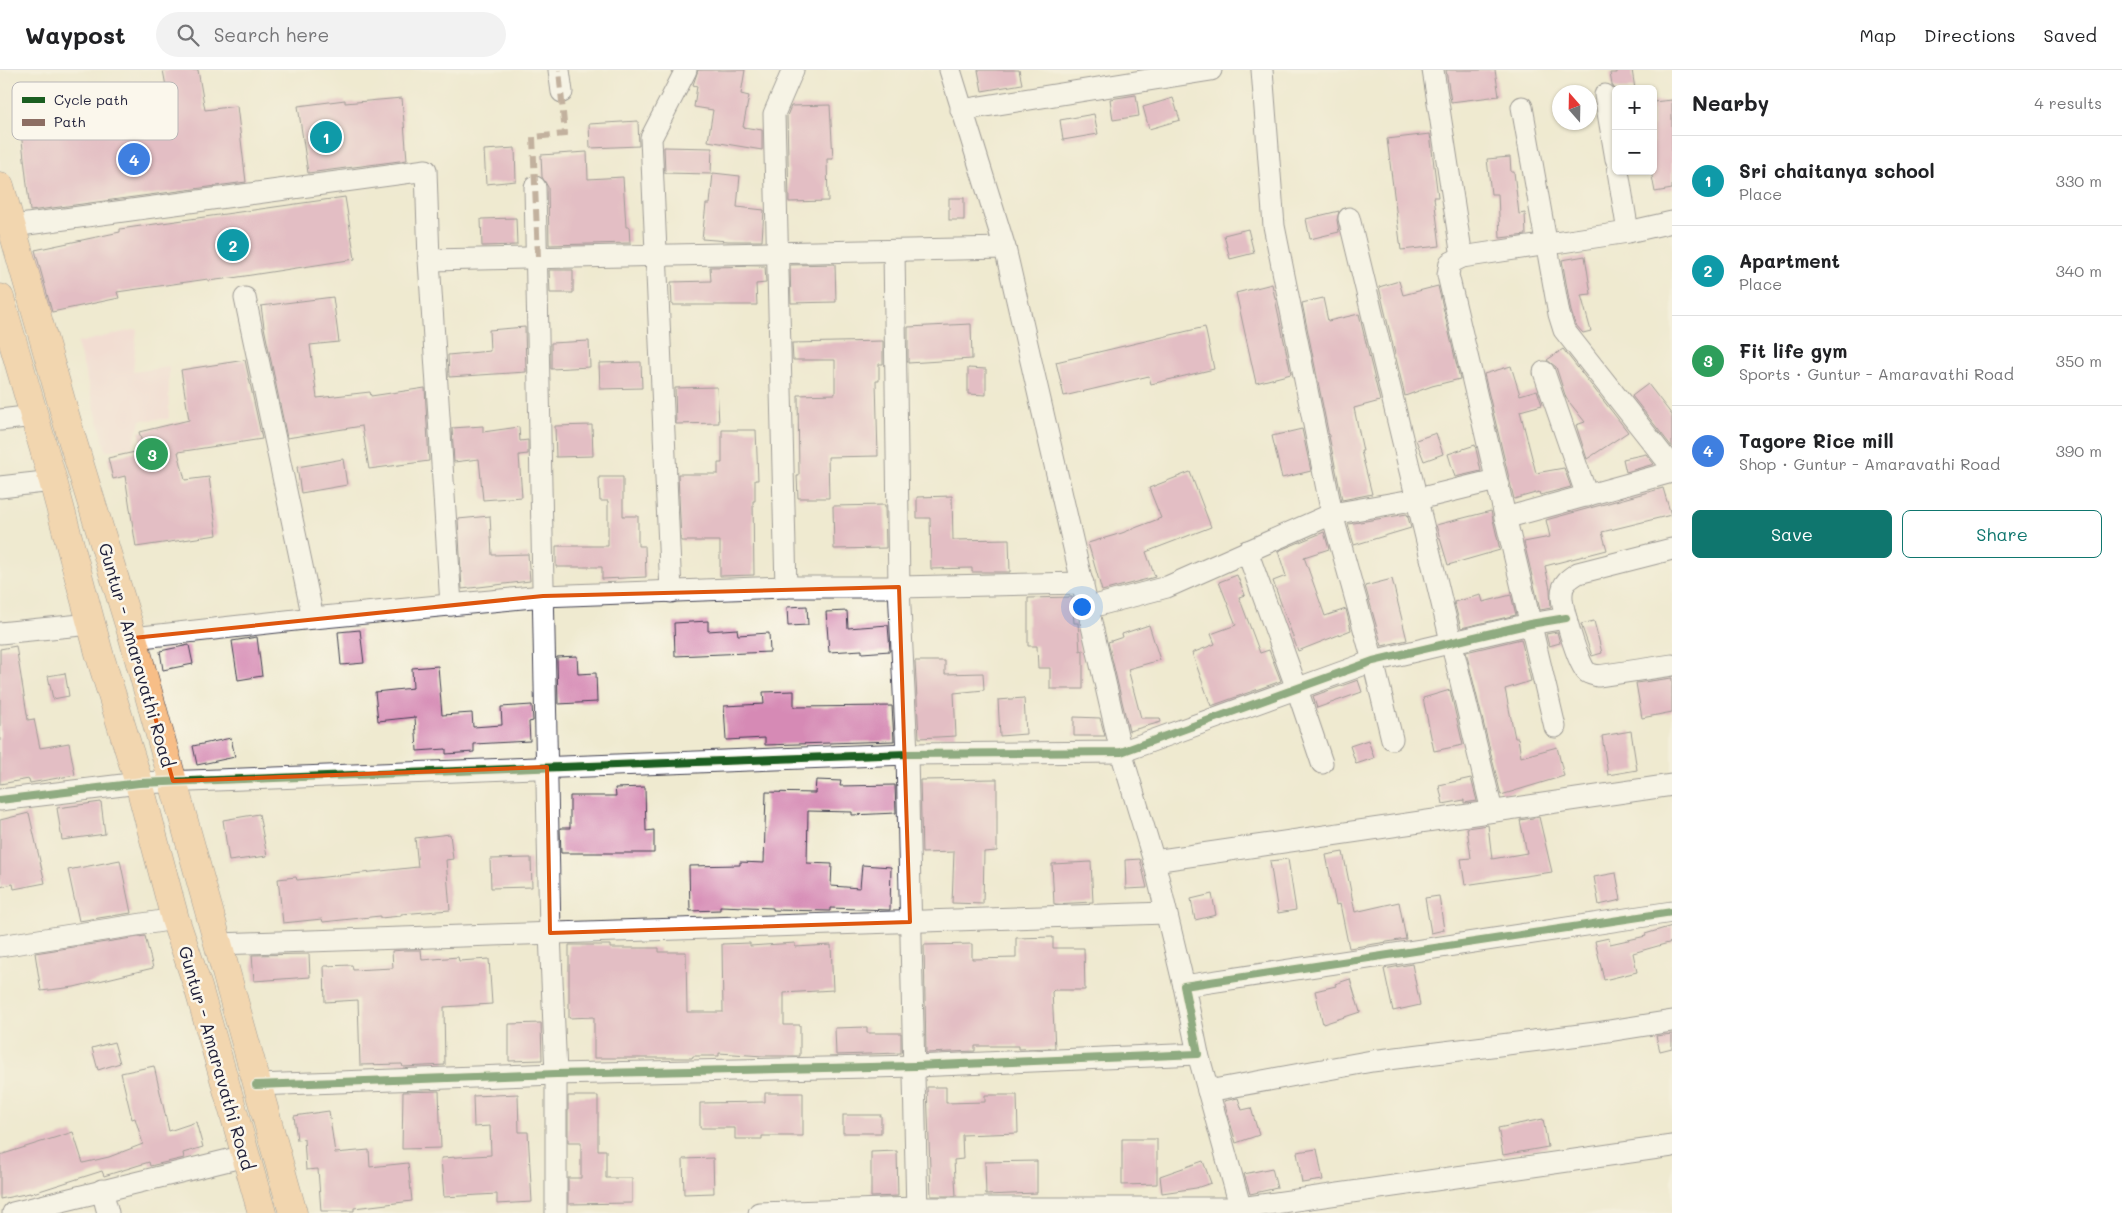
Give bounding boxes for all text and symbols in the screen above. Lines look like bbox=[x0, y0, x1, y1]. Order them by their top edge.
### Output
search box bbox=[156, 12, 506, 57]
text: Waypost bbox=[25, 19, 126, 50]
icon: search bbox=[174, 21, 202, 49]
text: Search here bbox=[214, 22, 329, 47]
text: Map bbox=[1859, 23, 1896, 47]
text: Directions bbox=[1924, 23, 2016, 47]
text: Saved bbox=[2044, 23, 2097, 47]
legend bbox=[12, 82, 178, 140]
north arrow bbox=[1552, 85, 1597, 130]
map controls bbox=[1612, 85, 1657, 175]
button: + bbox=[1612, 85, 1657, 130]
text: Nearby bbox=[1692, 89, 1769, 116]
text: Cycle path bbox=[54, 90, 128, 109]
text: 4 results bbox=[2034, 92, 2102, 113]
text: Path bbox=[54, 112, 85, 131]
pin: 1 bbox=[310, 118, 342, 156]
button: − bbox=[1612, 130, 1657, 175]
pin: 4 bbox=[118, 140, 150, 178]
text: Sri chaitanya school bbox=[1739, 158, 1935, 183]
text: 1 bbox=[1704, 170, 1712, 191]
text: 330 m bbox=[2056, 170, 2102, 191]
text: Place bbox=[1739, 183, 1782, 204]
pin: 2 bbox=[217, 226, 249, 264]
text: Apartment bbox=[1739, 248, 1840, 273]
text: 2 bbox=[1704, 260, 1712, 281]
text: 340 m bbox=[2055, 260, 2102, 281]
text: Place bbox=[1739, 273, 1782, 294]
text: Fit life gym bbox=[1739, 338, 1847, 363]
text: 3 bbox=[1703, 350, 1713, 371]
text: 350 m bbox=[2056, 350, 2102, 371]
text: Sports · Guntur - Amaravathi Road bbox=[1739, 363, 2014, 384]
text: Tagore Rice mill bbox=[1739, 428, 1894, 453]
pin: 3 bbox=[136, 435, 168, 473]
text: 4 bbox=[1703, 440, 1713, 461]
text: 390 m bbox=[2055, 440, 2102, 461]
text: Shop · Guntur - Amaravathi Road bbox=[1739, 453, 2000, 474]
button: Save bbox=[1692, 510, 1892, 558]
button: Share bbox=[1902, 510, 2102, 558]
street label: Guntur - Amaravathi Road bbox=[93, 540, 181, 770]
your location bbox=[1069, 594, 1095, 620]
street label: Guntur - Amaravathi Road bbox=[173, 943, 261, 1173]

